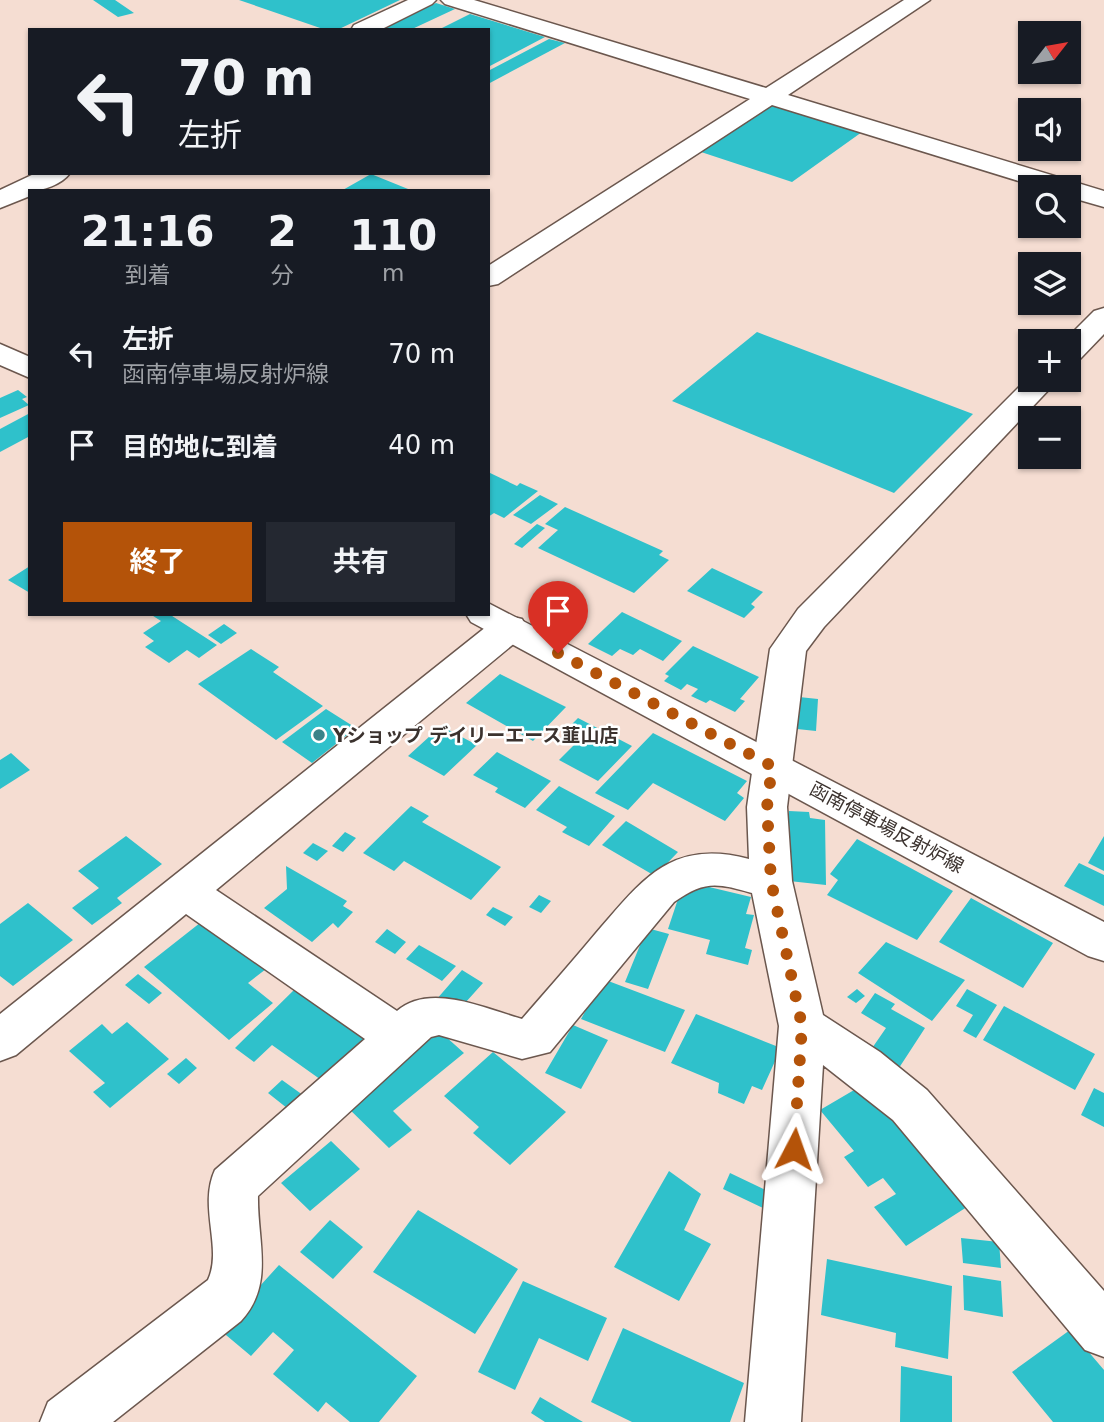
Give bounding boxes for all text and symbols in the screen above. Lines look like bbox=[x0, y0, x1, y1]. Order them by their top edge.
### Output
north arrow bbox=[1018, 21, 1082, 84]
map controls bbox=[1018, 21, 1081, 469]
text: 70 m bbox=[178, 50, 314, 107]
icon: left bbox=[63, 56, 154, 147]
button: sound bbox=[1018, 98, 1081, 161]
text: 左折 bbox=[178, 116, 242, 154]
button: search bbox=[1018, 175, 1081, 238]
text: 21:16 bbox=[81, 207, 215, 256]
text: 2 bbox=[267, 207, 297, 256]
text: 110 bbox=[349, 211, 437, 260]
button: layers bbox=[1018, 252, 1081, 315]
text: m bbox=[382, 260, 405, 286]
text: 到着 bbox=[125, 262, 171, 288]
text: 分 bbox=[271, 262, 294, 288]
text: 左折 bbox=[122, 324, 174, 354]
button: + bbox=[1018, 329, 1081, 392]
icon: left bbox=[63, 335, 101, 373]
text: 70 m bbox=[388, 339, 455, 369]
text: 函南停車場反射炉線 bbox=[122, 361, 329, 387]
button: − bbox=[1018, 406, 1081, 469]
icon: arrive bbox=[63, 426, 101, 464]
text: 40 m bbox=[388, 430, 455, 460]
text: 目的地に到着 bbox=[122, 432, 278, 462]
button: 終了 bbox=[63, 522, 252, 602]
button: 共有 bbox=[266, 522, 455, 602]
pin bbox=[528, 581, 588, 653]
icon: arrive bbox=[539, 592, 577, 630]
place label: Yショップ デイリーエース韮山店 bbox=[332, 724, 618, 746]
marker: Yショップ デイリーエース韮山店 bbox=[311, 727, 327, 743]
street label: 函南停車場反射炉線 bbox=[806, 777, 968, 877]
position arrow bbox=[757, 1112, 831, 1186]

